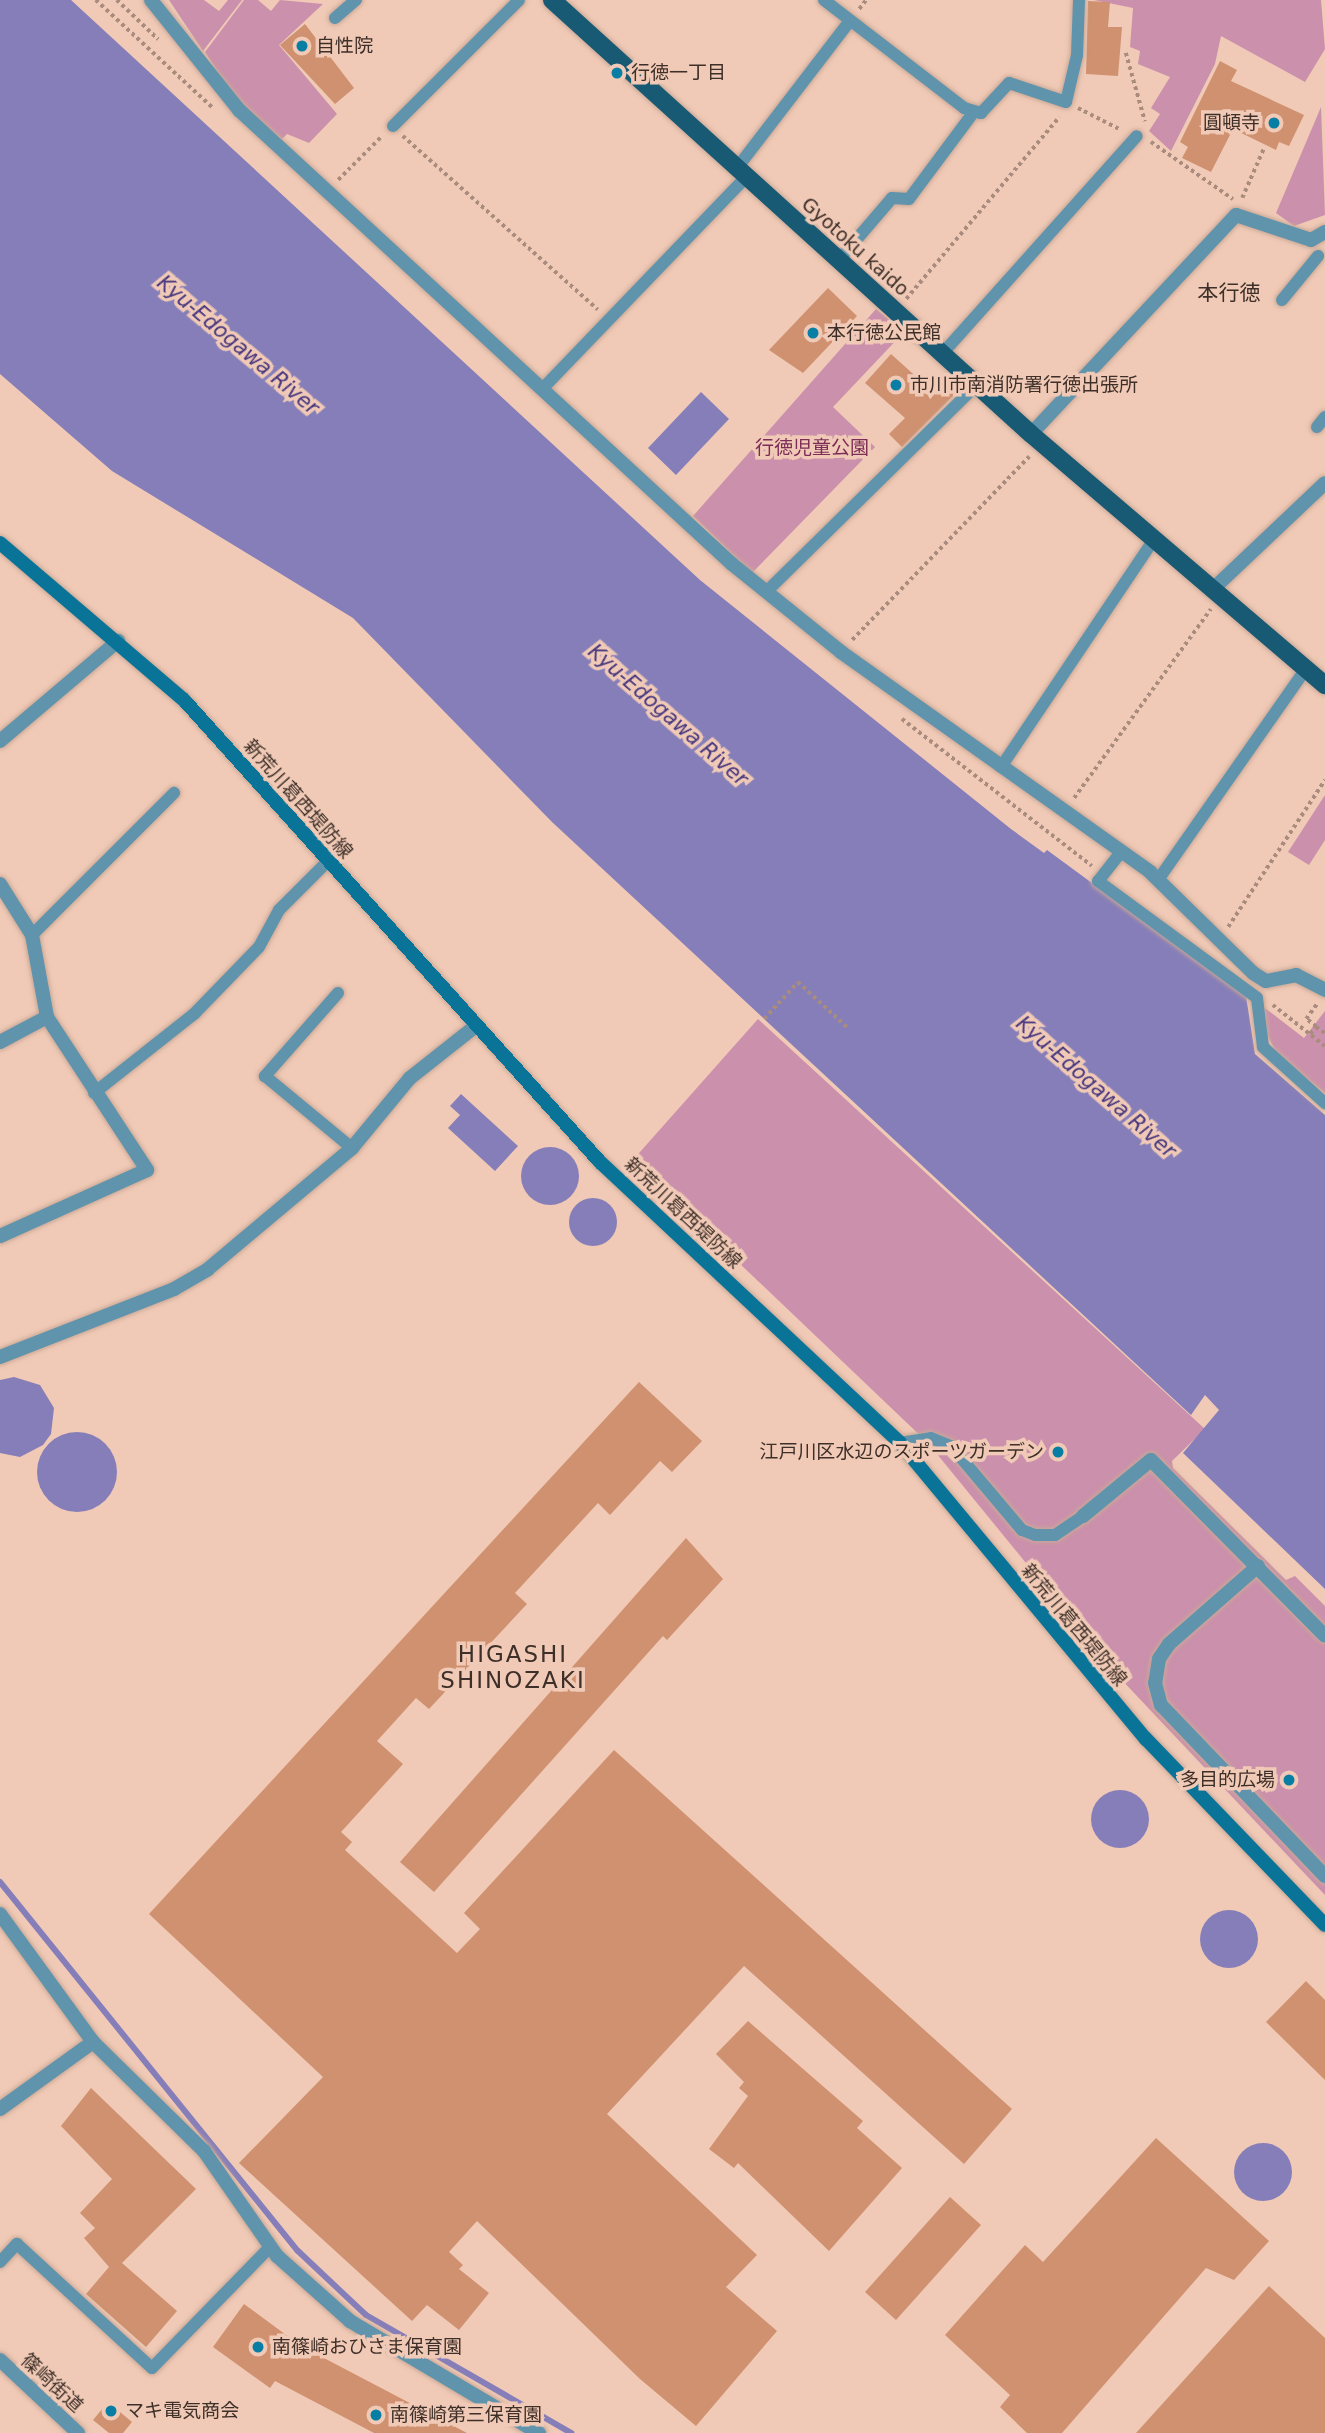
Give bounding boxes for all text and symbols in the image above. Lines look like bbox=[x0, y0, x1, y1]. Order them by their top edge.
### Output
place label: 自性院 bbox=[316, 35, 373, 57]
marker: 自性院 bbox=[294, 38, 310, 54]
place label: 行徳一丁目 bbox=[631, 62, 726, 84]
marker: 行徳一丁目 bbox=[609, 65, 625, 81]
place label: 圓頓寺 bbox=[1203, 112, 1260, 134]
marker: 圓頓寺 bbox=[1266, 115, 1282, 131]
street label: Gyotoku kaido bbox=[797, 193, 913, 301]
water label: Kyu-Edogawa River bbox=[152, 270, 324, 420]
district label: 本行徳 bbox=[1198, 280, 1260, 306]
place label: 本行徳公民館 bbox=[827, 322, 941, 344]
marker: 本行徳公民館 bbox=[805, 325, 821, 341]
place label: 市川市南消防署行徳出張所 bbox=[910, 374, 1138, 396]
marker: 市川市南消防署行徳出張所 bbox=[888, 377, 904, 393]
park label: 行徳児童公園 bbox=[755, 437, 869, 459]
water label: Kyu-Edogawa River bbox=[583, 639, 753, 791]
street label: 新荒川葛西堤防線 bbox=[239, 735, 357, 863]
water label: Kyu-Edogawa River bbox=[1011, 1011, 1181, 1163]
street label: 新荒川葛西堤防線 bbox=[620, 1153, 746, 1273]
place label: 江戸川区水辺のスポーツガーデン bbox=[759, 1441, 1044, 1463]
marker: 江戸川区水辺のスポーツガーデン bbox=[1050, 1444, 1066, 1460]
street label: 新荒川葛西堤防線 bbox=[1016, 1559, 1132, 1691]
district label: HIGASHI SHINOZAKI bbox=[441, 1640, 585, 1694]
place label: 多目的広場 bbox=[1180, 1769, 1275, 1791]
marker: 多目的広場 bbox=[1281, 1772, 1297, 1788]
place label: 南篠崎おひさま保育園 bbox=[272, 2336, 462, 2358]
marker: 南篠崎おひさま保育園 bbox=[250, 2339, 266, 2355]
street label: 篠崎街道 bbox=[16, 2349, 88, 2417]
place label: マキ電気商会 bbox=[125, 2400, 239, 2422]
marker: マキ電気商会 bbox=[103, 2403, 119, 2419]
place label: 南篠崎第三保育園 bbox=[390, 2404, 542, 2426]
marker: 南篠崎第三保育園 bbox=[368, 2407, 384, 2423]

